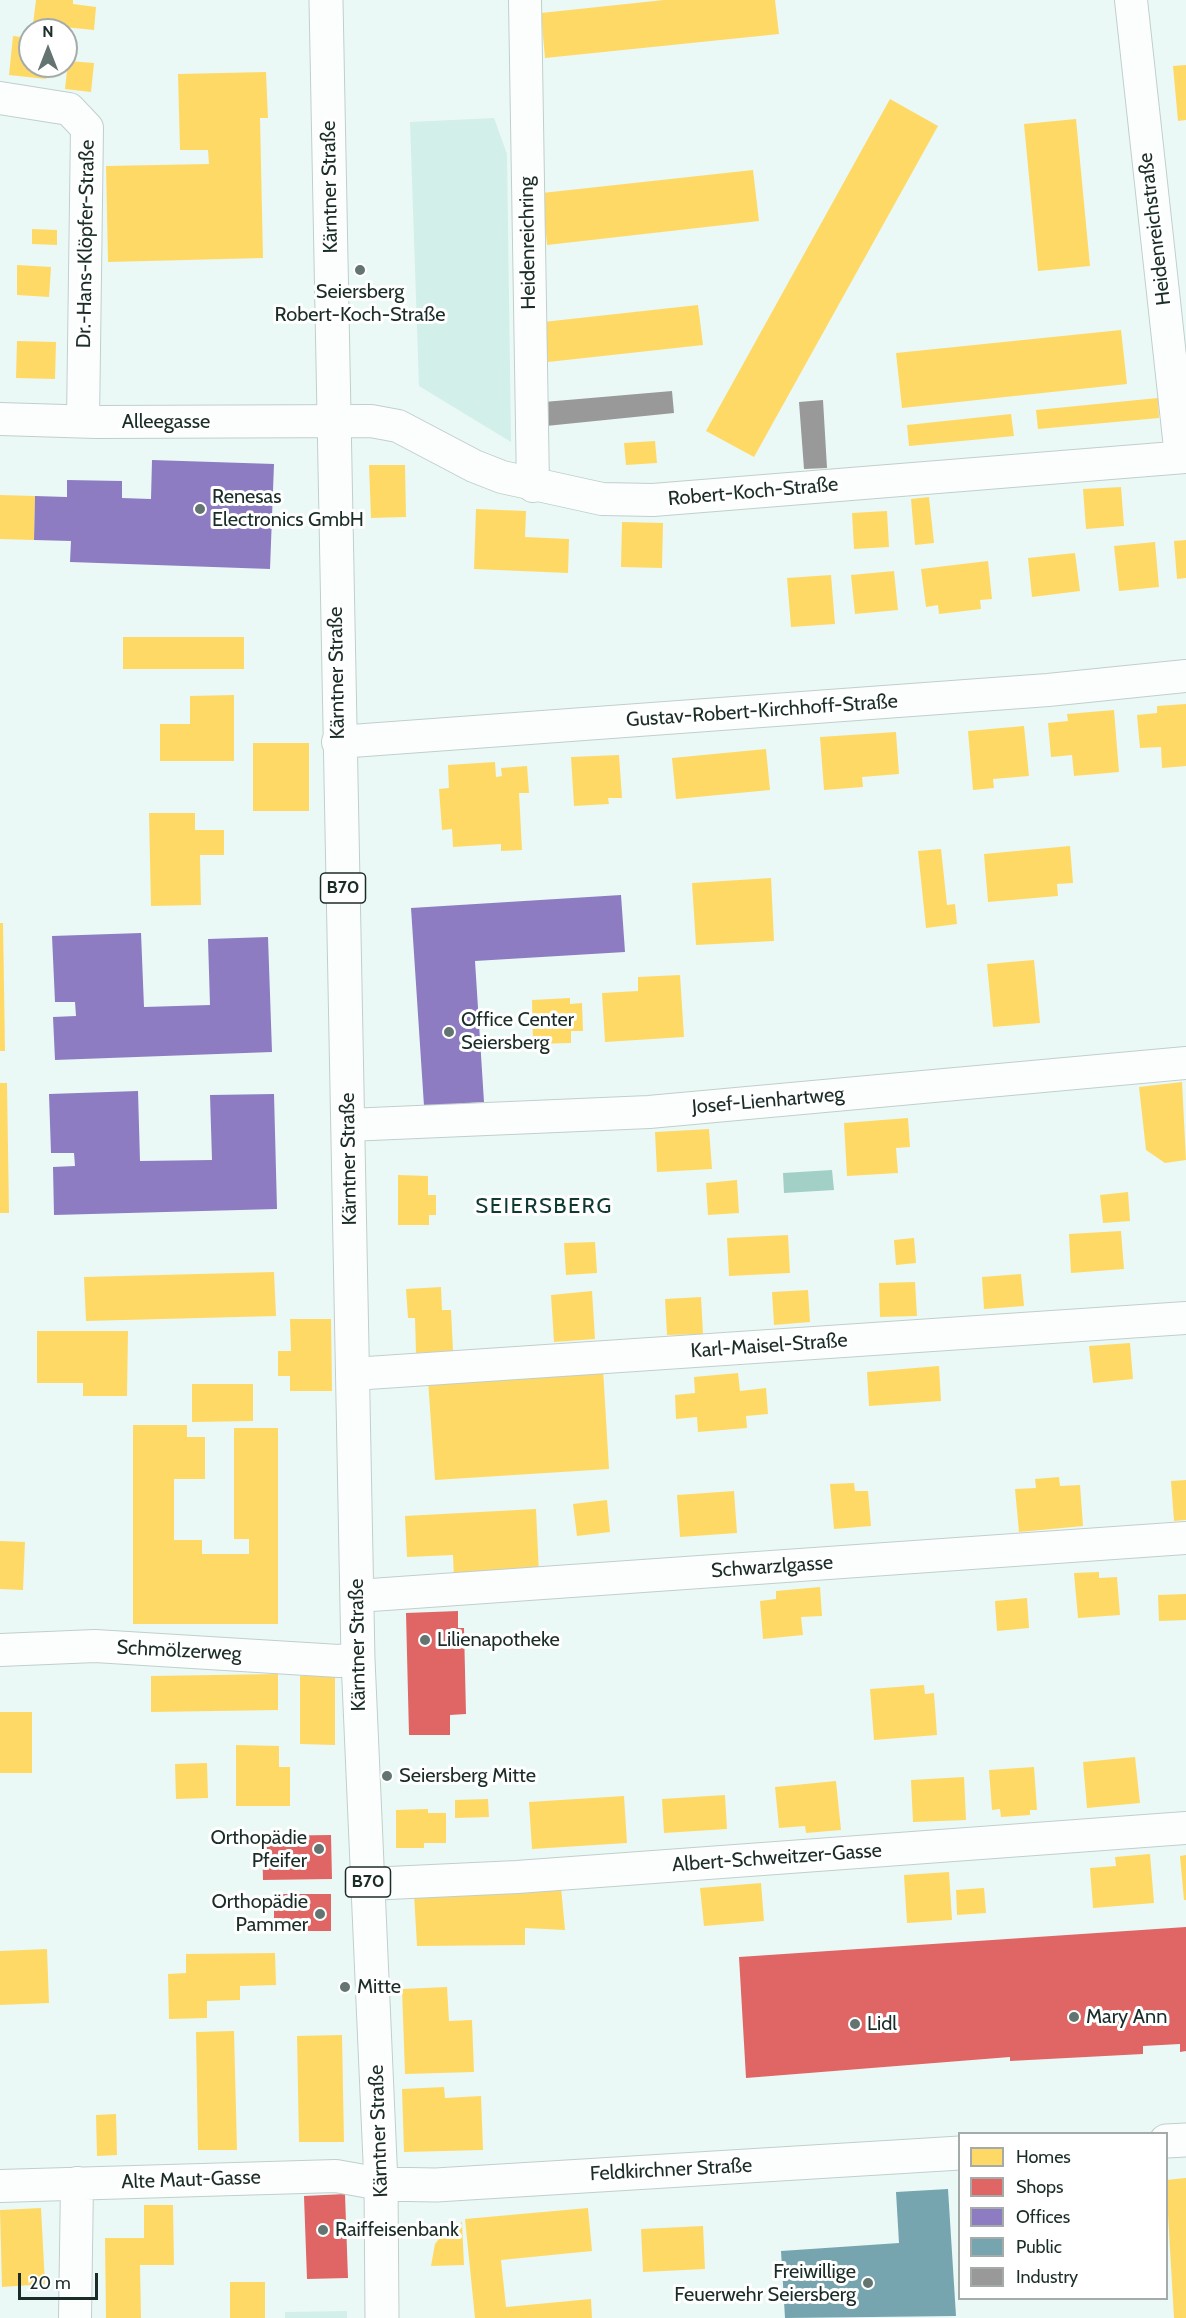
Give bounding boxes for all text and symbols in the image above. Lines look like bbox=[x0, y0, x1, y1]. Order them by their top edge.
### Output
north arrow bbox=[18, 18, 78, 78]
text: N bbox=[42, 22, 54, 41]
street label: Kärntner Straße bbox=[317, 120, 343, 254]
street label: Dr.-Hans-Klöpfer-Straße bbox=[72, 140, 100, 348]
street label: Heidenreichstraße bbox=[1134, 151, 1176, 307]
street label: Heidenreichring bbox=[515, 176, 541, 310]
marker: Seiersberg Robert-Koch-Straße bbox=[353, 263, 367, 277]
place label: Seiersberg Robert-Koch-Straße bbox=[275, 280, 445, 327]
street label: Alleegasse bbox=[122, 410, 210, 434]
street label: Robert-Koch-Straße bbox=[667, 473, 839, 511]
place label: Renesas Electronics GmbH bbox=[212, 485, 364, 532]
marker: Renesas Electronics GmbH bbox=[193, 502, 207, 516]
street label: Kärntner Straße bbox=[324, 606, 350, 740]
street label: Gustav-Robert-Kirchhoff-Straße bbox=[625, 690, 899, 732]
road number: B70 bbox=[320, 873, 366, 903]
place label: Office Center Seiersberg bbox=[461, 1008, 574, 1055]
marker: Office Center Seiersberg bbox=[442, 1025, 456, 1039]
street label: Josef-Lienhartweg bbox=[691, 1082, 845, 1120]
street label: Kärntner Straße bbox=[336, 1092, 362, 1226]
district label: SEIERSBERG bbox=[475, 1194, 613, 1220]
street label: Karl-Maisel-Straße bbox=[690, 1329, 848, 1363]
street label: Schwarzlgasse bbox=[710, 1551, 834, 1583]
street label: Kärntner Straße bbox=[345, 1578, 371, 1712]
place label: Lilienapotheke bbox=[437, 1628, 560, 1652]
marker: Lilienapotheke bbox=[418, 1633, 432, 1647]
street label: Schmölzerweg bbox=[116, 1636, 242, 1666]
place label: Seiersberg Mitte bbox=[399, 1764, 536, 1788]
marker: Seiersberg Mitte bbox=[380, 1769, 394, 1783]
place label: Orthopädie Pfeifer bbox=[211, 1826, 307, 1873]
street label: Albert-Schweitzer-Gasse bbox=[671, 1839, 883, 1877]
marker: Orthopädie Pfeifer bbox=[312, 1842, 326, 1856]
road number: B70 bbox=[346, 1867, 391, 1897]
place label: Orthopädie Pammer bbox=[212, 1890, 308, 1937]
marker: Orthopädie Pammer bbox=[313, 1907, 327, 1921]
place label: Mitte bbox=[357, 1975, 401, 1999]
marker: Mitte bbox=[338, 1980, 352, 1994]
place label: Mary Ann bbox=[1086, 2005, 1167, 2029]
marker: Mary Ann bbox=[1067, 2010, 1081, 2024]
place label: Lidl bbox=[867, 2012, 897, 2036]
marker: Lidl bbox=[848, 2017, 862, 2031]
street label: Kärntner Straße bbox=[365, 2064, 393, 2198]
legend bbox=[958, 2132, 1168, 2300]
text: Homes bbox=[1016, 2146, 1071, 2168]
street label: Feldkirchner Straße bbox=[589, 2154, 753, 2186]
street label: Alte Maut-Gasse bbox=[121, 2166, 261, 2194]
text: Shops bbox=[1016, 2176, 1064, 2198]
text: Offices bbox=[1016, 2206, 1070, 2228]
place label: Raiffeisenbank bbox=[335, 2218, 459, 2242]
marker: Raiffeisenbank bbox=[316, 2223, 330, 2237]
text: Public bbox=[1016, 2236, 1062, 2258]
place label: Freiwillige Feuerwehr Seiersberg bbox=[674, 2260, 856, 2307]
scale bar bbox=[21, 2261, 100, 2299]
text: Industry bbox=[1016, 2266, 1078, 2288]
text: 20 m bbox=[29, 2272, 71, 2294]
marker: Freiwillige Feuerwehr Seiersberg bbox=[861, 2276, 875, 2290]

